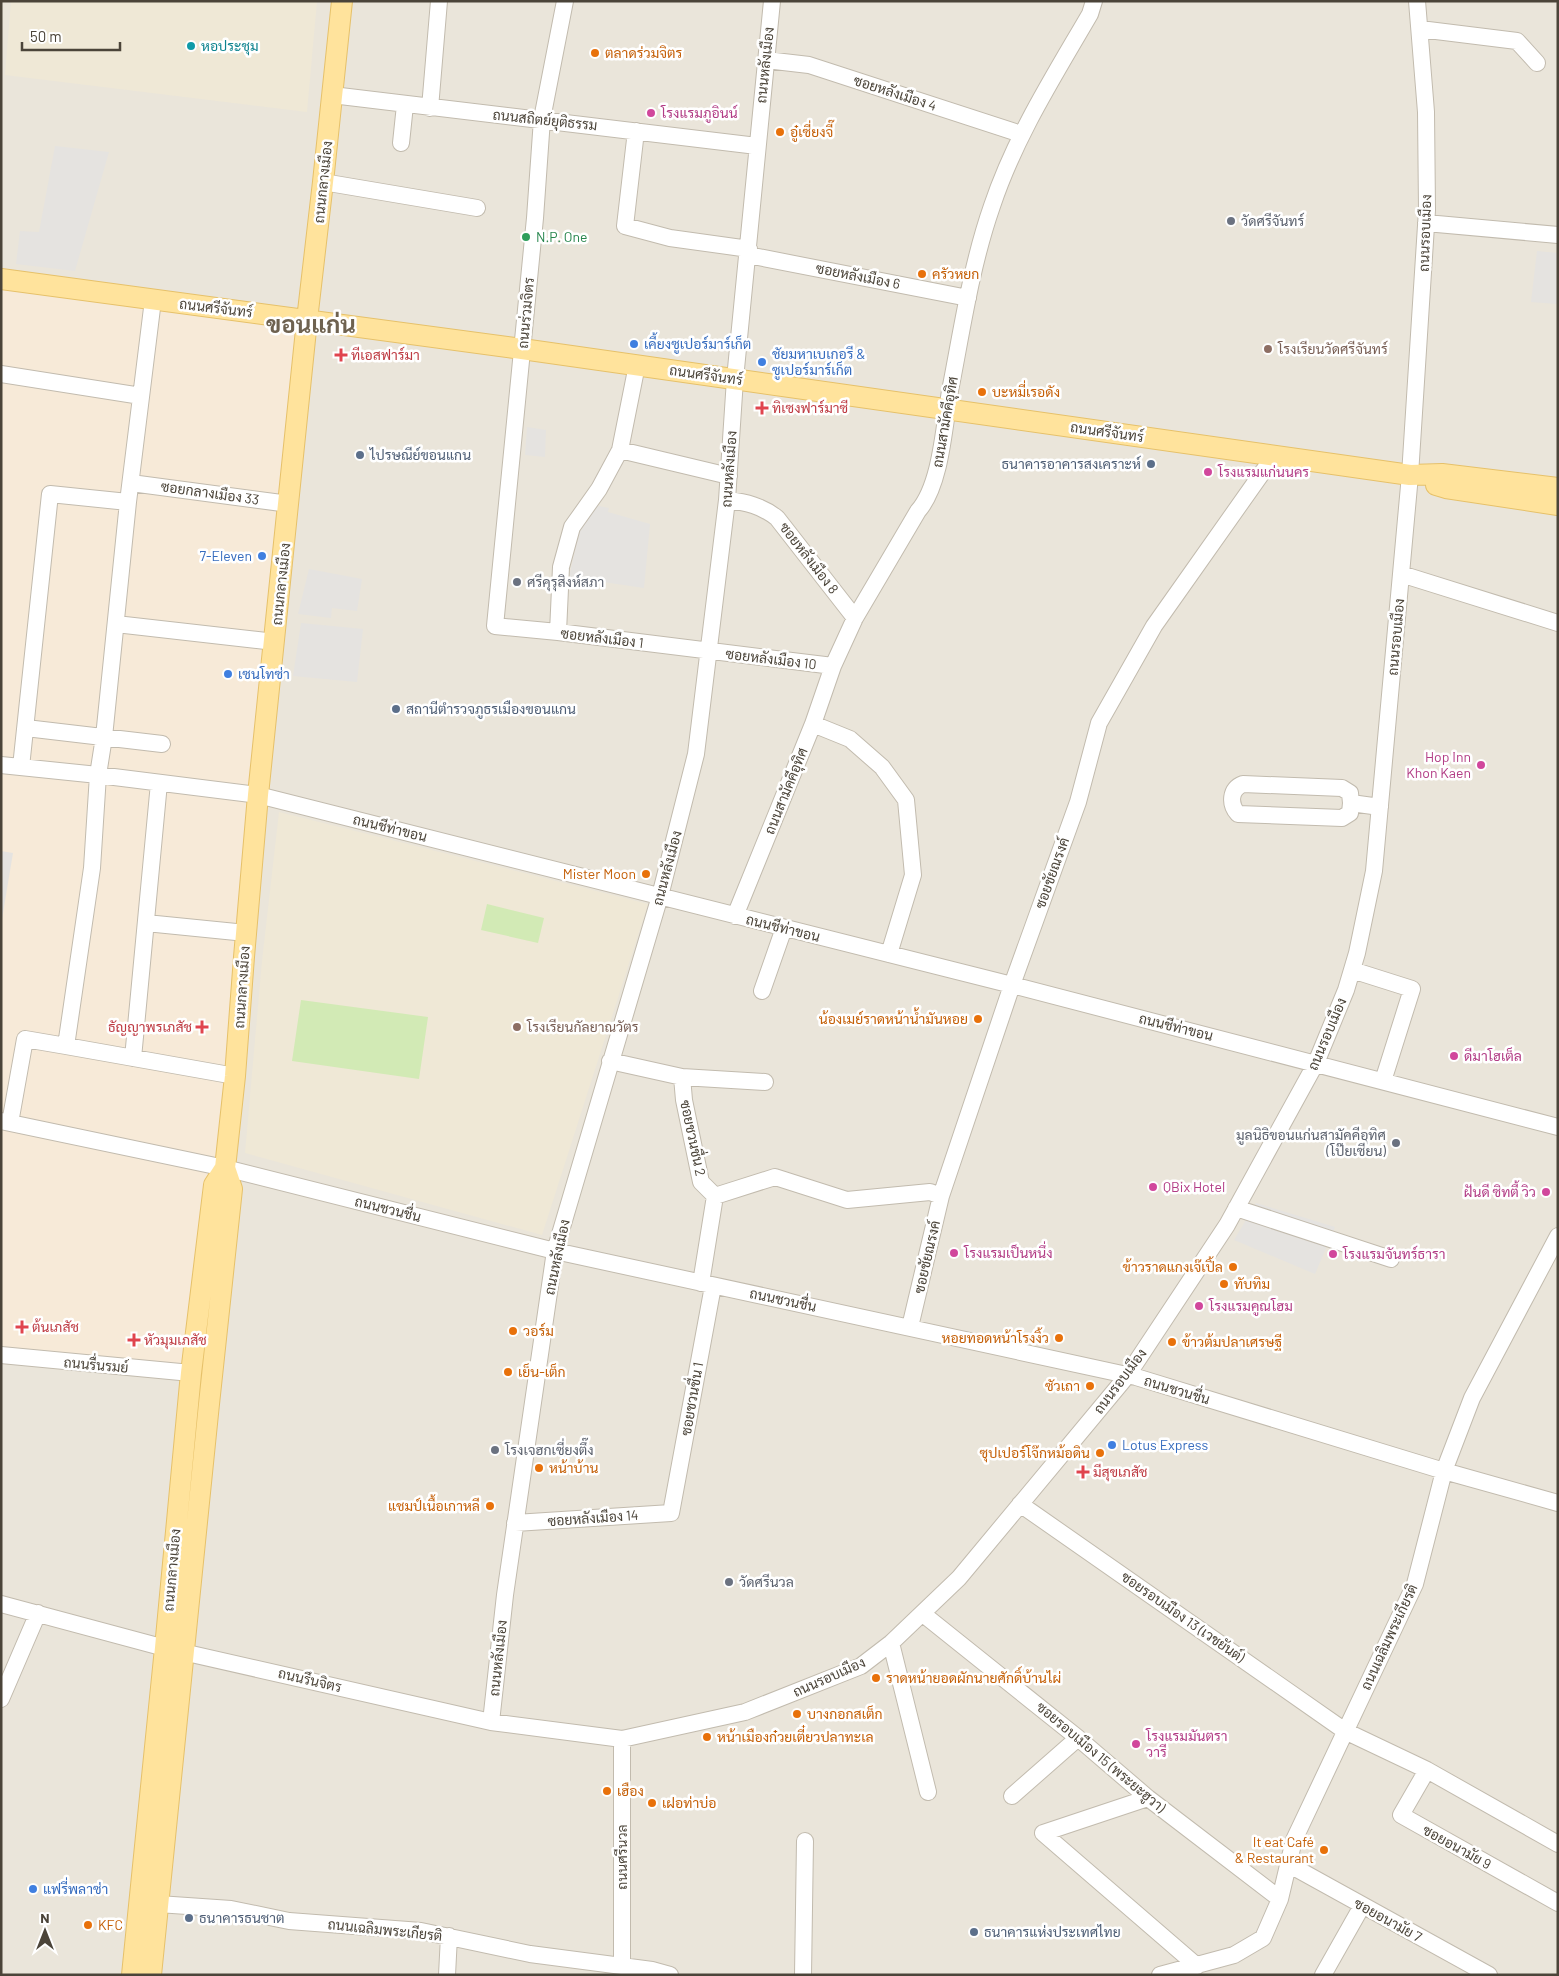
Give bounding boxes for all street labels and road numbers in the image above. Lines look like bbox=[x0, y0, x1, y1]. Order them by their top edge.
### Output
street label: ถนนหลังเมือง bbox=[752, 26, 777, 104]
street label: ซอยหลังเมือง 4 bbox=[852, 71, 939, 114]
street label: ถนนสถิตย์ยุติธรรม bbox=[492, 106, 598, 135]
street label: ถนนกลางเมือง bbox=[310, 140, 335, 224]
street label: ถนนรอบเมือง bbox=[1415, 194, 1434, 272]
street label: ซอยหลังเมือง 6 bbox=[814, 259, 902, 292]
street label: ถนนร่วมจิตร bbox=[514, 276, 537, 349]
street label: ถนนศรีจันทร์ bbox=[178, 295, 254, 320]
street label: ถนนศรีจันทร์ bbox=[668, 361, 744, 388]
street label: ถนนสามัคคีอุทิศ bbox=[928, 375, 963, 469]
street label: ถนนศรีจันทร์ bbox=[1069, 418, 1145, 445]
street label: ถนนหลังเมือง bbox=[717, 430, 740, 508]
street label: ซอยกลางเมือง 33 bbox=[160, 477, 260, 508]
street label: ซอยหลังเมือง 8 bbox=[776, 519, 843, 597]
street label: ถนนกลางเมือง bbox=[268, 542, 293, 626]
street label: ถนนรอบเมือง bbox=[1384, 598, 1407, 676]
street label: ซอยหลังเมือง 1 bbox=[560, 624, 645, 651]
street label: ซอยหลังเมือง 10 bbox=[725, 645, 817, 673]
street label: ถนนสามัคคีอุทิศ bbox=[760, 745, 813, 837]
street label: ถนนชีท่าขอน bbox=[351, 810, 429, 845]
street label: ถนนหลังเมือง bbox=[648, 829, 685, 907]
street label: ซอยชัยณรงค์ bbox=[1031, 835, 1072, 911]
street label: ถนนชีท่าขอน bbox=[744, 910, 822, 945]
street label: ถนนกลางเมือง bbox=[230, 945, 253, 1029]
street label: ถนนรอบเมือง bbox=[1304, 995, 1350, 1073]
street label: ถนนชีท่าขอน bbox=[1137, 1009, 1215, 1044]
street label: ซอยชวนชื่น 2 bbox=[677, 1098, 713, 1177]
street label: ถนนชวนชื่น bbox=[353, 1189, 424, 1225]
street label: ถนนหลังเมือง bbox=[540, 1218, 573, 1296]
street label: ซอยชัยณรงค์ bbox=[910, 1219, 943, 1295]
street label: ถนนชวนชื่น bbox=[748, 1281, 819, 1315]
street label: ถนนรอบเมือง bbox=[1089, 1345, 1150, 1417]
street label: ถนนรื่นรมย์ bbox=[63, 1350, 129, 1376]
street label: ซอยชวนชื่น 1 bbox=[674, 1360, 706, 1437]
street label: ถนนชวนชื่น bbox=[1142, 1369, 1213, 1408]
street label: ซอยหลังเมือง 14 bbox=[547, 1506, 639, 1529]
street label: ถนนกลางเมือง bbox=[159, 1528, 184, 1612]
street label: ซอยรอบเมือง 13 (เวชยันต์) bbox=[1118, 1568, 1249, 1666]
street label: ถนนเฉลิมพระเกียรติ bbox=[1357, 1581, 1421, 1693]
street label: ถนนหลังเมือง bbox=[485, 1619, 510, 1697]
street label: ถนนรอบเมือง bbox=[790, 1653, 868, 1700]
street label: ถนนรึนจิตร bbox=[277, 1664, 344, 1695]
street label: ซอยรอบเมือง 15 (พระยะฮูวา) bbox=[1032, 1698, 1170, 1817]
street label: ซอยอนามัย 9 bbox=[1420, 1821, 1494, 1872]
street label: ถนนศรีนวล bbox=[613, 1824, 630, 1890]
street label: ซอยอนามัย 7 bbox=[1351, 1894, 1425, 1945]
street label: ถนนเฉลิมพระเกียรติ bbox=[327, 1915, 443, 1944]

